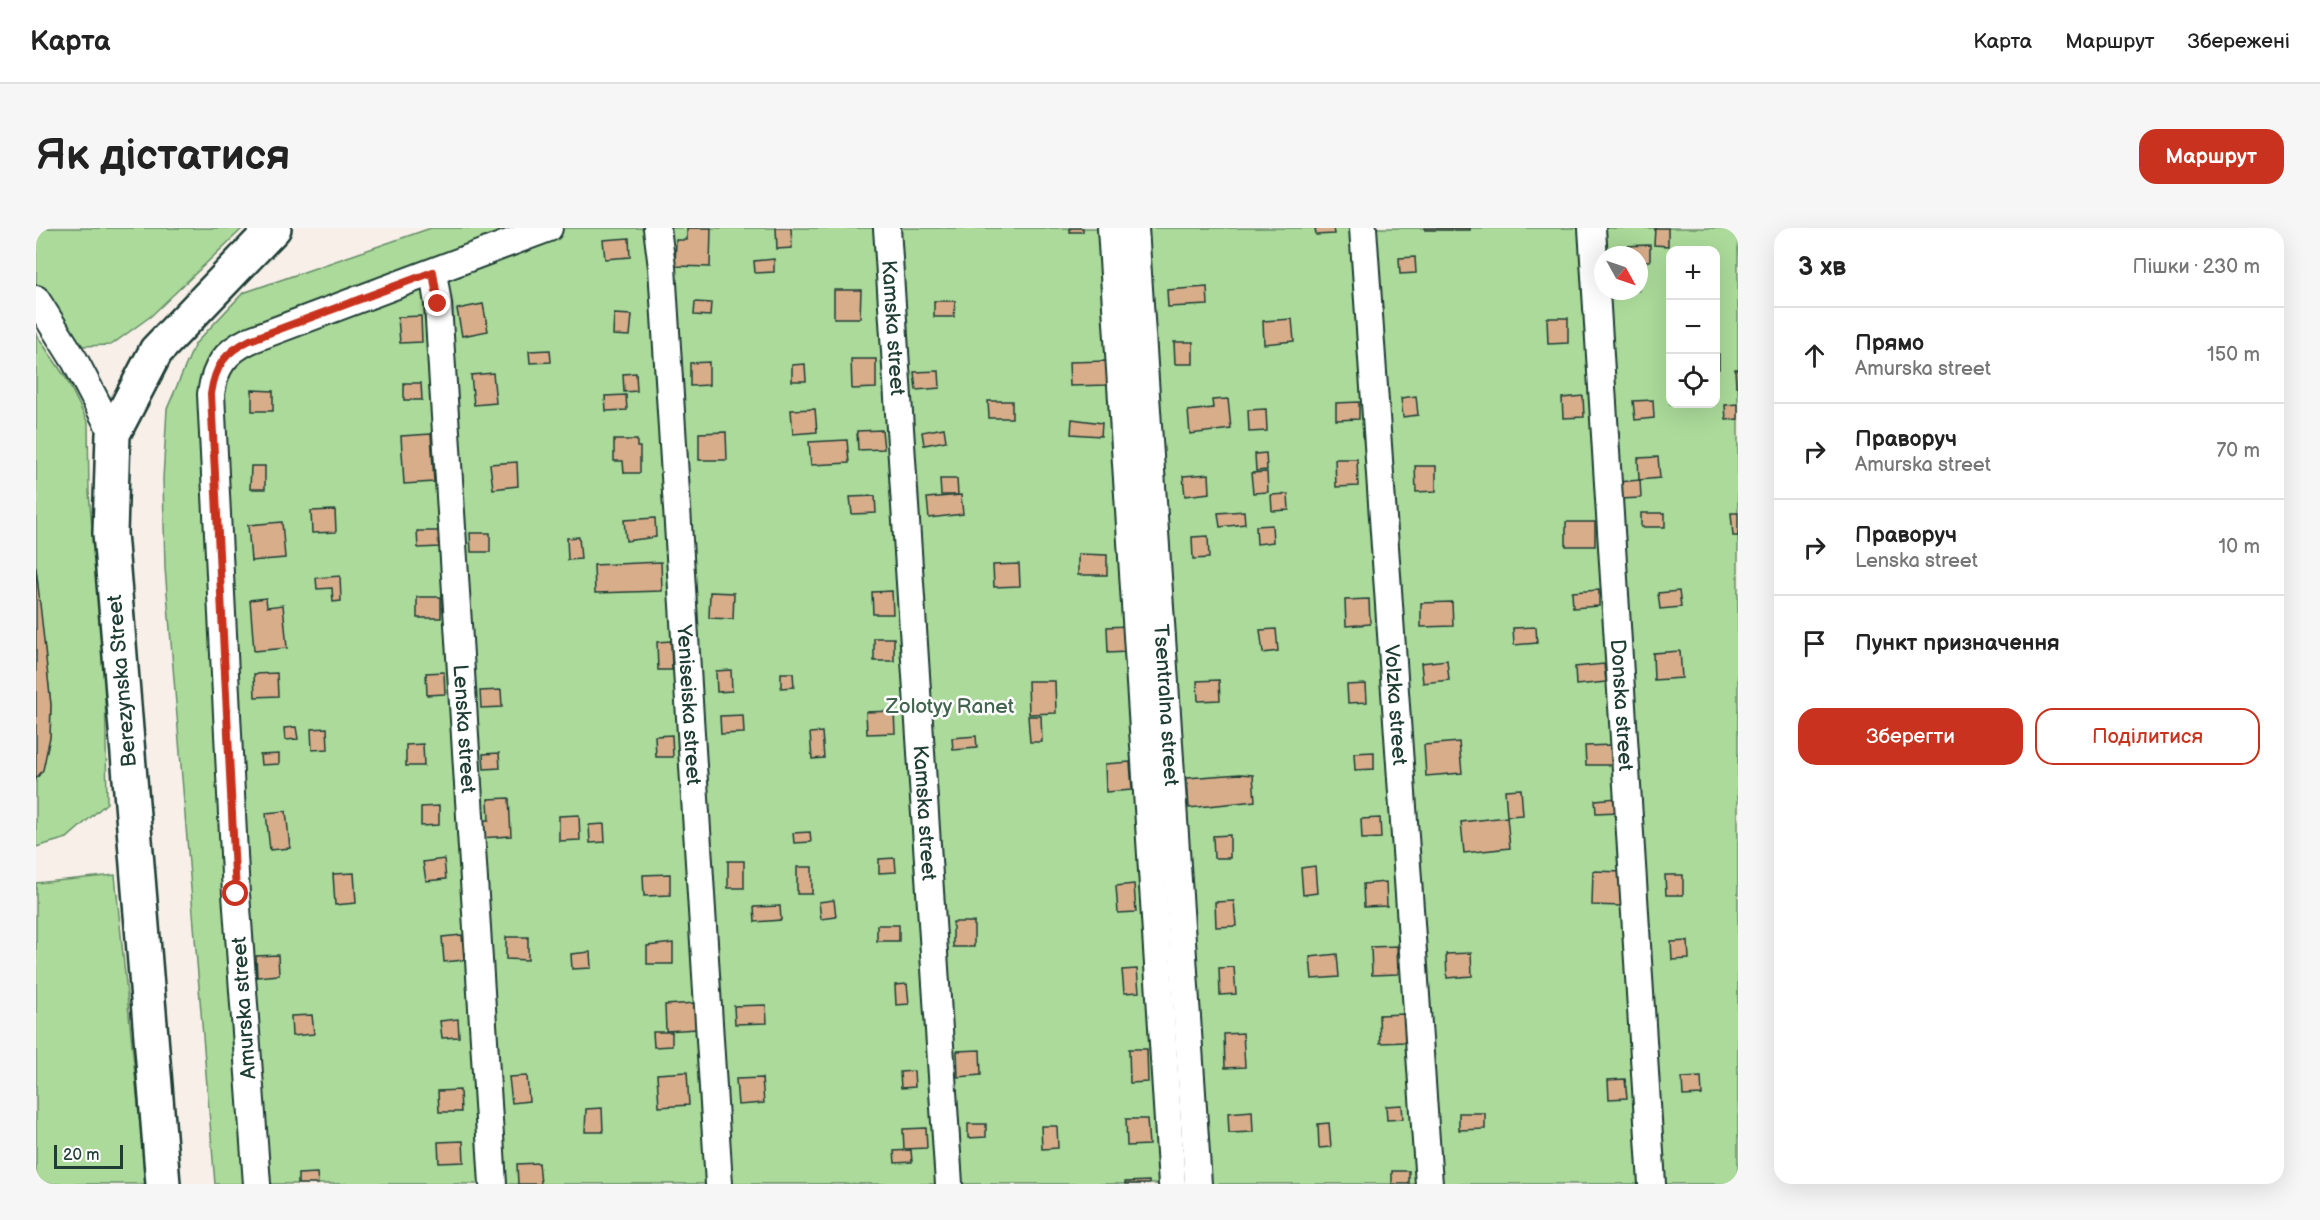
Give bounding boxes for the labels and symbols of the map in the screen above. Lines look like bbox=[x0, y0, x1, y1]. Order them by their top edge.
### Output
north arrow bbox=[1594, 246, 1648, 300]
street label: Kamska street bbox=[877, 259, 910, 397]
route end bbox=[424, 290, 450, 316]
street label: Berezynska Street bbox=[102, 593, 142, 768]
street label: Yeniseiska street bbox=[672, 623, 707, 786]
street label: Tsentralna street bbox=[1149, 623, 1184, 787]
street label: Donska street bbox=[1605, 638, 1639, 772]
street label: Volzka street bbox=[1379, 644, 1413, 767]
street label: Lenska street bbox=[448, 664, 481, 795]
park label: Zolotyy Ranet bbox=[885, 694, 1015, 719]
street label: Kamska street bbox=[908, 744, 942, 882]
route start bbox=[222, 880, 248, 906]
street label: Amurska street bbox=[227, 935, 261, 1080]
scale bar bbox=[54, 1142, 123, 1170]

